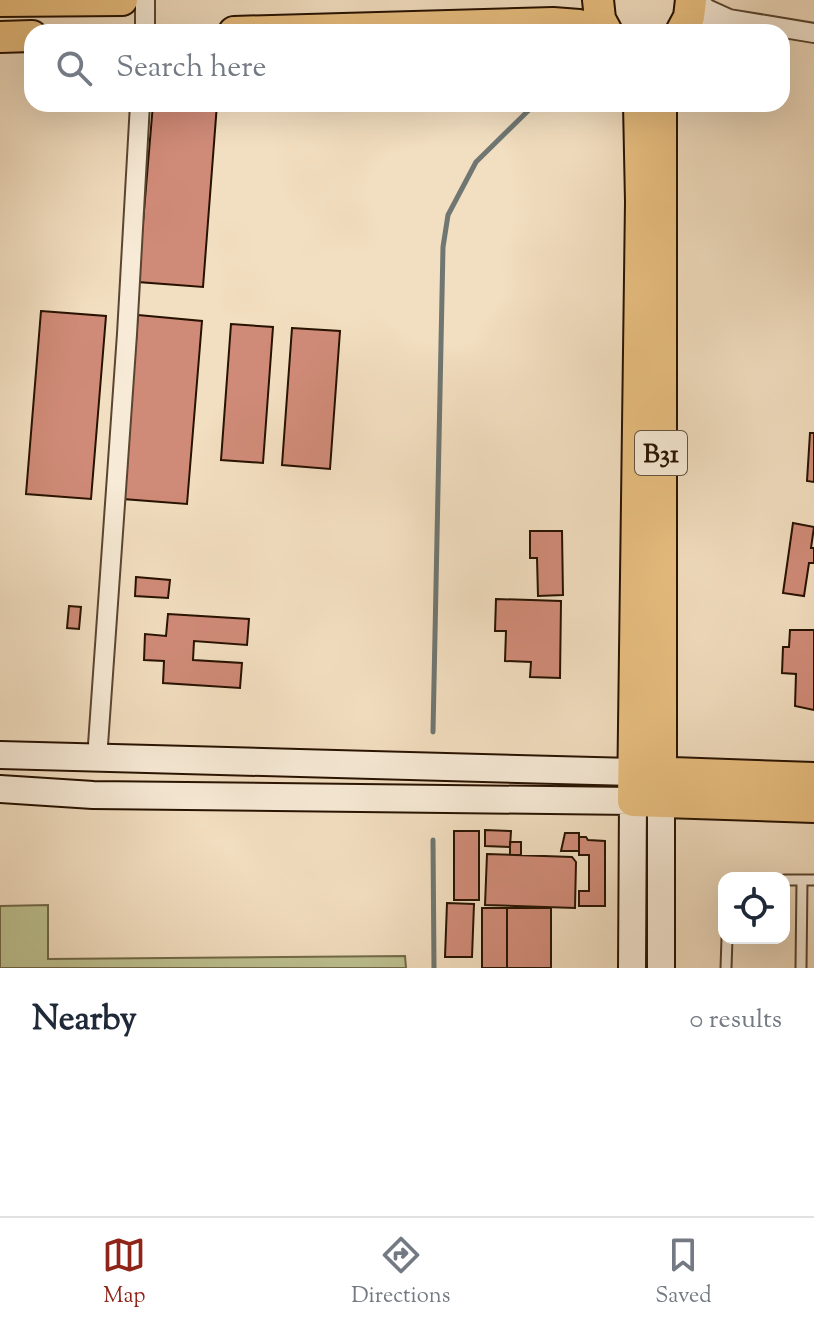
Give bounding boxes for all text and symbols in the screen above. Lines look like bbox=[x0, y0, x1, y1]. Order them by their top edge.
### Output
search box bbox=[24, 24, 790, 112]
icon: search bbox=[52, 46, 96, 90]
text: Search here bbox=[116, 47, 266, 90]
road number: B31 bbox=[635, 431, 687, 475]
map controls bbox=[718, 872, 790, 944]
button: locate bbox=[718, 872, 790, 944]
text: Nearby bbox=[32, 996, 137, 1045]
text: 0 results bbox=[690, 1002, 782, 1039]
tab: Map bbox=[102, 1233, 146, 1313]
tab: Directions bbox=[351, 1233, 450, 1313]
tab: Saved bbox=[655, 1233, 712, 1313]

